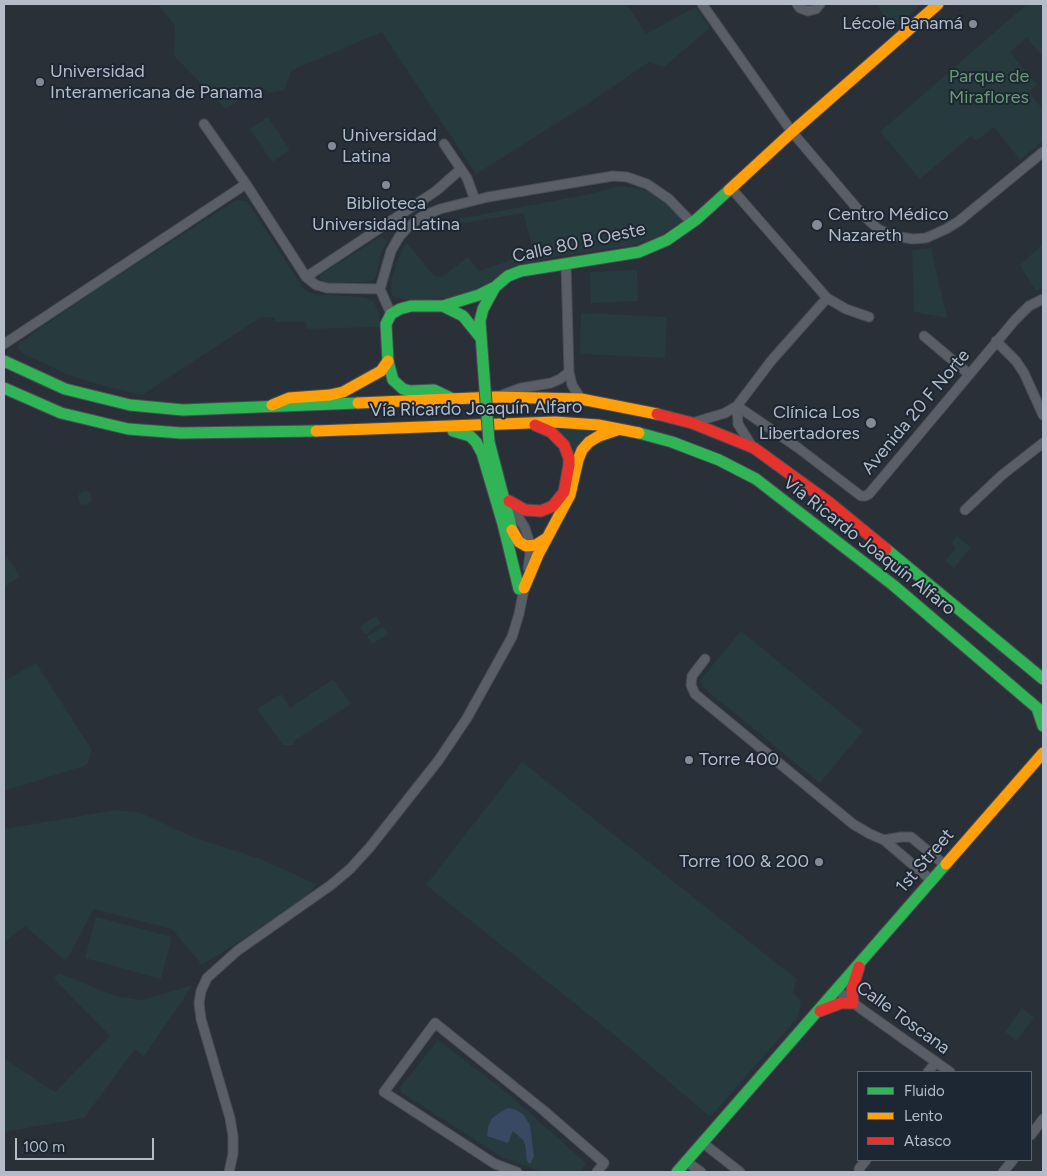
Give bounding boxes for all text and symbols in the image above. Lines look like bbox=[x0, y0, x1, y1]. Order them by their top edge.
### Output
place label: Lécole Panamá bbox=[842, 13, 963, 35]
marker: Lécole Panamá bbox=[967, 18, 979, 30]
place label: Universidad Interamericana de Panama bbox=[50, 61, 263, 104]
park label: Parque de Miraflores bbox=[949, 66, 1029, 108]
marker: Universidad Interamericana de Panama bbox=[34, 76, 46, 88]
place label: Universidad Latina bbox=[342, 125, 437, 168]
marker: Universidad Latina bbox=[326, 140, 338, 152]
marker: Biblioteca Universidad Latina bbox=[380, 179, 392, 191]
place label: Biblioteca Universidad Latina bbox=[312, 193, 460, 235]
place label: Centro Médico Nazareth bbox=[828, 204, 949, 246]
street label: Calle 80 B Oeste bbox=[510, 218, 648, 268]
marker: Centro Médico Nazareth bbox=[810, 218, 824, 232]
street label: Avenida 20 F Norte bbox=[857, 345, 975, 479]
street label: Vía Ricardo Joaquín Alfaro bbox=[370, 396, 582, 422]
place label: Clínica Los Libertadores bbox=[759, 402, 860, 444]
marker: Clínica Los Libertadores bbox=[864, 416, 878, 430]
street label: Vía Ricardo Joaquín Alfaro bbox=[779, 472, 959, 620]
place label: Torre 400 bbox=[699, 749, 779, 771]
marker: Torre 400 bbox=[683, 754, 695, 766]
street label: 1st Street bbox=[891, 825, 959, 897]
place label: Torre 100 & 200 bbox=[679, 851, 809, 873]
marker: Torre 100 & 200 bbox=[813, 856, 825, 868]
street label: Calle Toscana bbox=[852, 977, 954, 1059]
legend bbox=[857, 1071, 1032, 1161]
text: Fluido bbox=[904, 1082, 945, 1100]
text: Lento bbox=[904, 1107, 943, 1125]
scale bar bbox=[18, 1128, 156, 1160]
text: Atasco bbox=[904, 1132, 951, 1150]
text: 100 m bbox=[23, 1138, 65, 1156]

